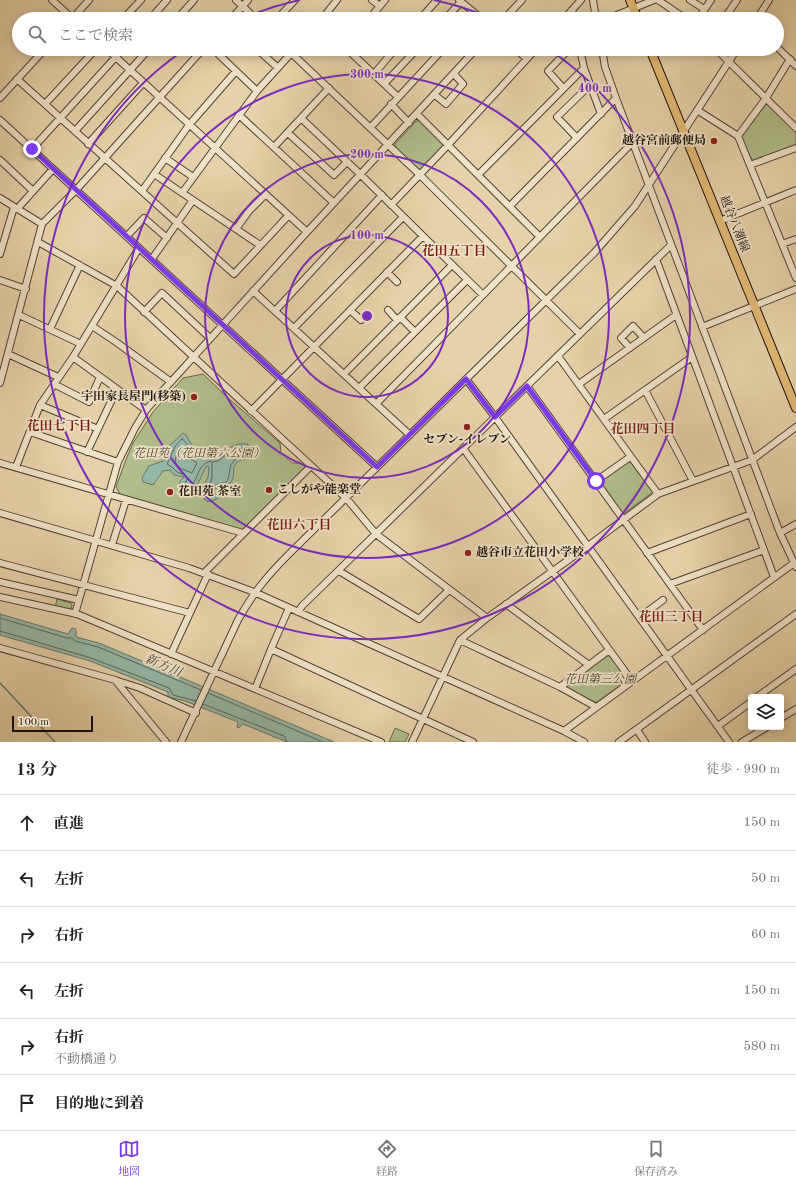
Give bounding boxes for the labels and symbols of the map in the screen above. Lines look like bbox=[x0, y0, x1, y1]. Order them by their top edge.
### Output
text: 300 m bbox=[350, 69, 384, 81]
text: 400 m bbox=[578, 83, 612, 95]
place label: 越谷宮前郵便局 bbox=[622, 133, 706, 147]
marker: 越谷宮前郵便局 bbox=[709, 136, 719, 146]
route end bbox=[23, 140, 41, 158]
text: 200 m bbox=[350, 149, 384, 161]
street label: 越谷八潮線 bbox=[717, 193, 753, 254]
text: 100 m bbox=[350, 230, 384, 242]
district label: 花田五丁目 bbox=[421, 244, 487, 258]
centre of rings bbox=[360, 309, 374, 323]
place label: 宇田家長屋門(移築) bbox=[81, 389, 186, 403]
marker: 宇田家長屋門(移築) bbox=[189, 392, 199, 402]
district label: 花田七丁目 bbox=[26, 419, 92, 433]
marker: セブン-イレブン bbox=[462, 422, 472, 432]
district label: 花田四丁目 bbox=[610, 422, 676, 436]
place label: セブン-イレブン bbox=[423, 432, 511, 446]
park label: 花田苑（花田第六公園） bbox=[133, 446, 265, 460]
route start bbox=[587, 472, 605, 490]
place label: こしがや能楽堂 bbox=[277, 482, 361, 496]
place label: 花田苑 茶室 bbox=[178, 484, 241, 498]
marker: こしがや能楽堂 bbox=[264, 485, 274, 495]
marker: 花田苑 茶室 bbox=[165, 487, 175, 497]
district label: 花田六丁目 bbox=[266, 518, 332, 532]
place label: 越谷市立花田小学校 bbox=[476, 545, 584, 559]
marker: 越谷市立花田小学校 bbox=[463, 548, 473, 558]
district label: 花田三丁目 bbox=[638, 610, 704, 624]
water label: 新方川 bbox=[143, 651, 186, 680]
park label: 花田第三公園 bbox=[564, 672, 638, 686]
scale bar bbox=[12, 714, 93, 733]

